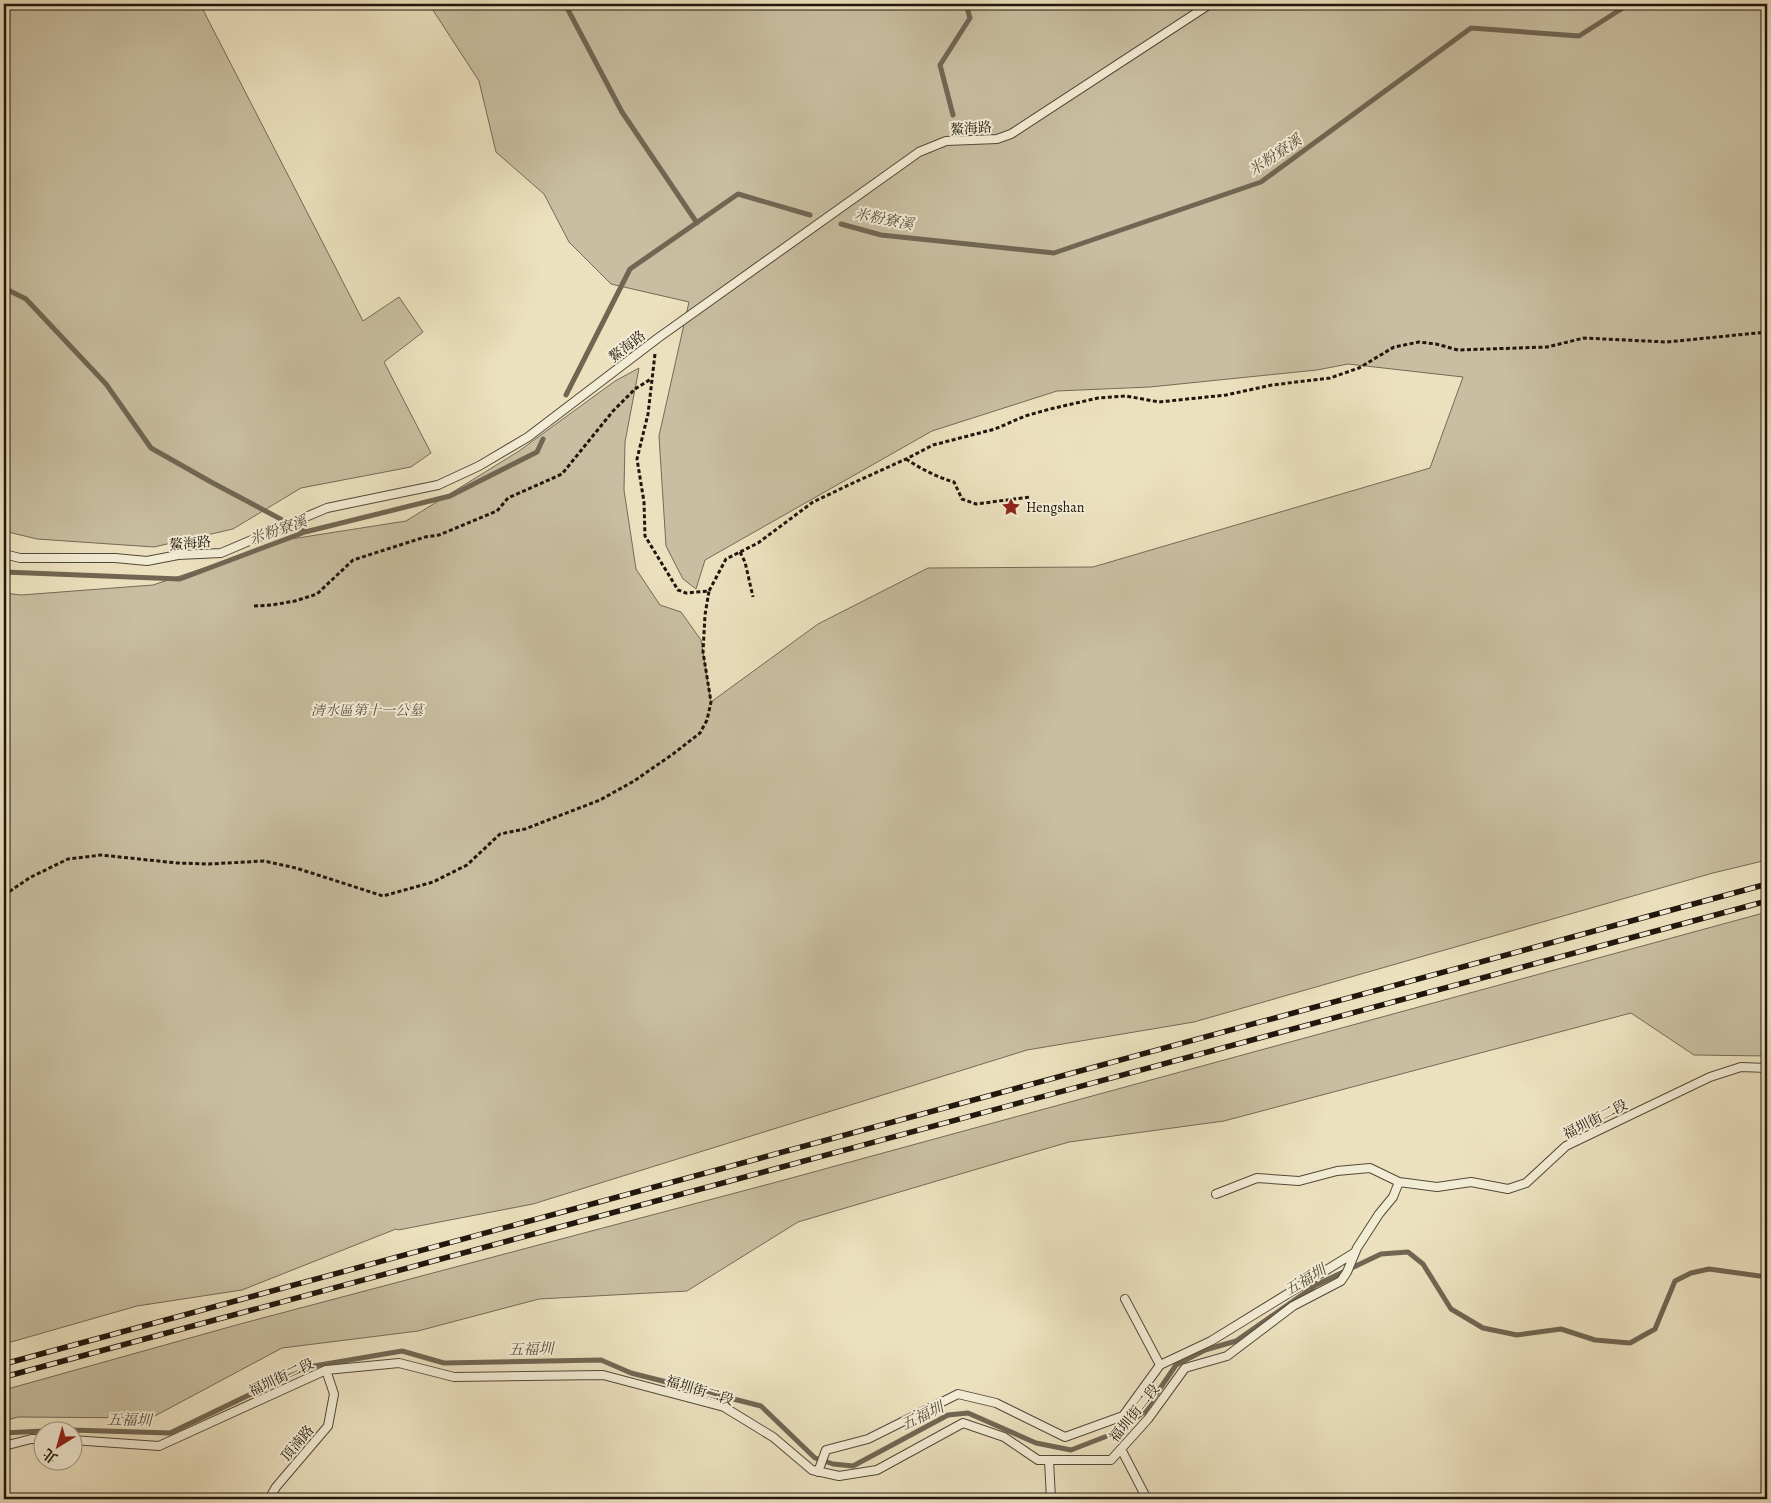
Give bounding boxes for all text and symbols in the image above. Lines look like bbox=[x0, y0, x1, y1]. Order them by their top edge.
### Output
street label: 鰲海路 bbox=[949, 118, 993, 139]
water label: 米粉寮溪 bbox=[1245, 129, 1307, 180]
water label: 米粉寮溪 bbox=[853, 203, 917, 235]
street label: 鰲海路 bbox=[605, 326, 650, 367]
place icon: Hengshan bbox=[1000, 496, 1022, 518]
place label: Hengshan bbox=[1026, 498, 1085, 517]
water label: 米粉寮溪 bbox=[246, 510, 312, 549]
street label: 鰲海路 bbox=[168, 532, 212, 555]
park label: 清水區第十一公墓 bbox=[311, 701, 425, 720]
street label: 福圳街二段 bbox=[1560, 1095, 1631, 1144]
water label: 五福圳 bbox=[1281, 1258, 1332, 1300]
water label: 五福圳 bbox=[508, 1339, 557, 1359]
street label: 福圳街二段 bbox=[245, 1354, 317, 1401]
street label: 福圳街二段 bbox=[664, 1371, 736, 1410]
street label: 福圳街二段 bbox=[1105, 1380, 1164, 1446]
water label: 五福圳 bbox=[897, 1396, 949, 1435]
water label: 五福圳 bbox=[106, 1410, 155, 1430]
north arrow bbox=[32, 1420, 82, 1470]
street label: 頂湳路 bbox=[276, 1421, 318, 1465]
text: 北 bbox=[39, 1444, 62, 1468]

